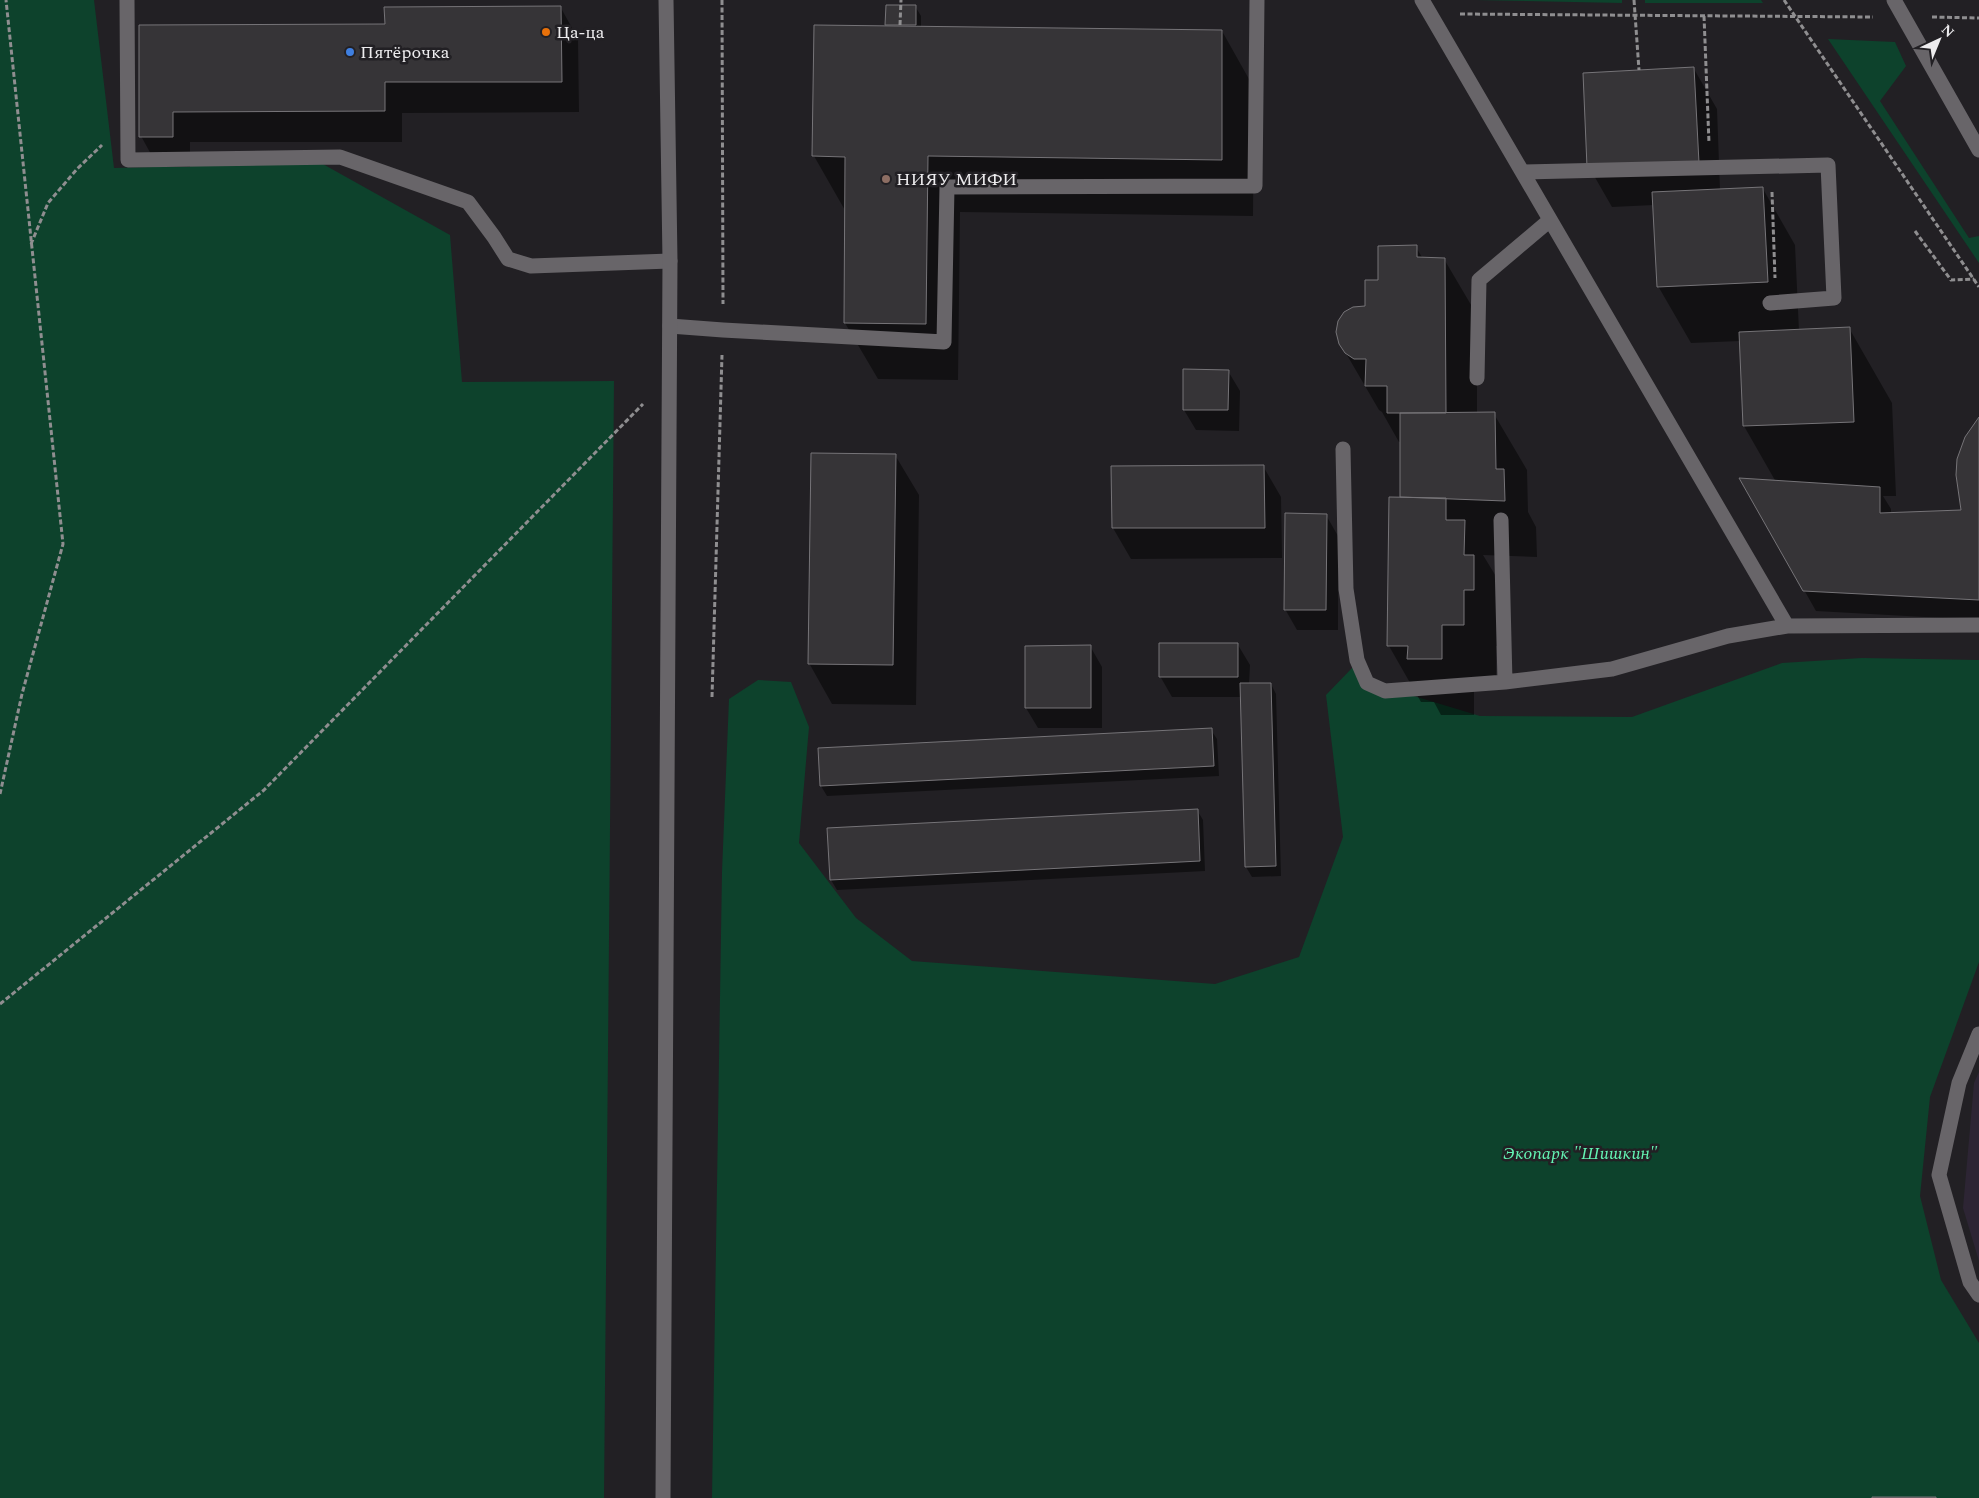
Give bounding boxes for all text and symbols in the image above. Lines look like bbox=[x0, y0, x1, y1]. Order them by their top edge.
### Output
north arrow bbox=[1914, 15, 1964, 65]
place label: Ца-ца bbox=[556, 19, 605, 46]
text: N bbox=[1936, 19, 1959, 43]
marker: Ца-ца bbox=[540, 26, 552, 38]
place label: Пятёрочка bbox=[360, 39, 450, 66]
marker: Пятёрочка bbox=[344, 46, 356, 58]
place label: НИЯУ МИФИ bbox=[896, 166, 1017, 193]
marker: НИЯУ МИФИ bbox=[880, 173, 892, 185]
park label: Экопарк "Шишкин" bbox=[1503, 1140, 1658, 1167]

